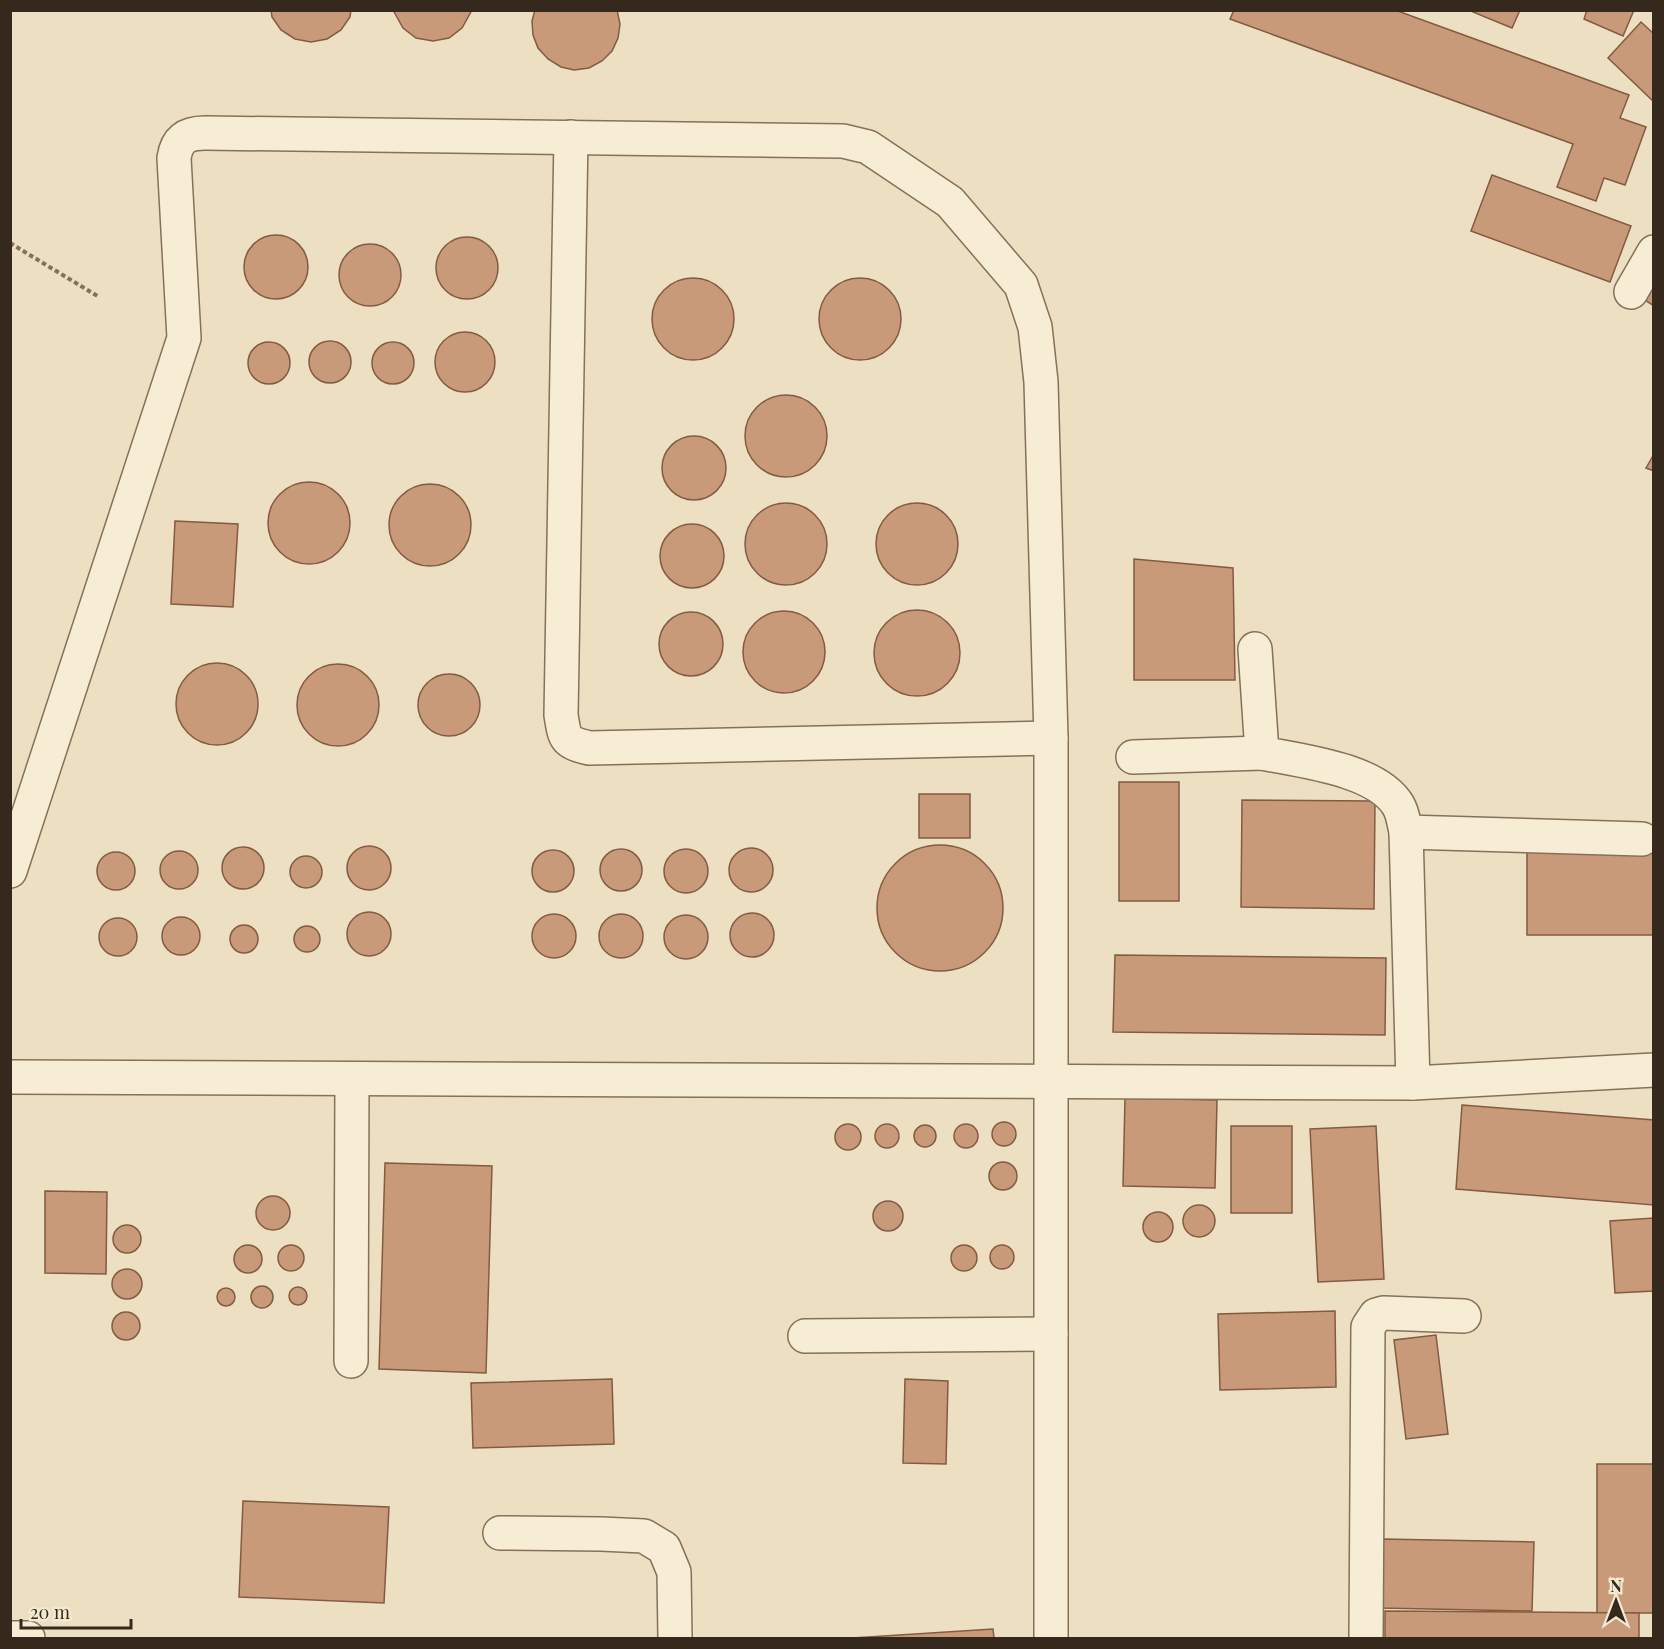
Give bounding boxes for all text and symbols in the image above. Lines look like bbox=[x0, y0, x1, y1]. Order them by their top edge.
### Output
north arrow bbox=[1586, 1571, 1646, 1631]
text: N bbox=[1610, 1575, 1622, 1596]
scale bar bbox=[21, 1592, 130, 1630]
text: 20 m bbox=[30, 1600, 70, 1624]

